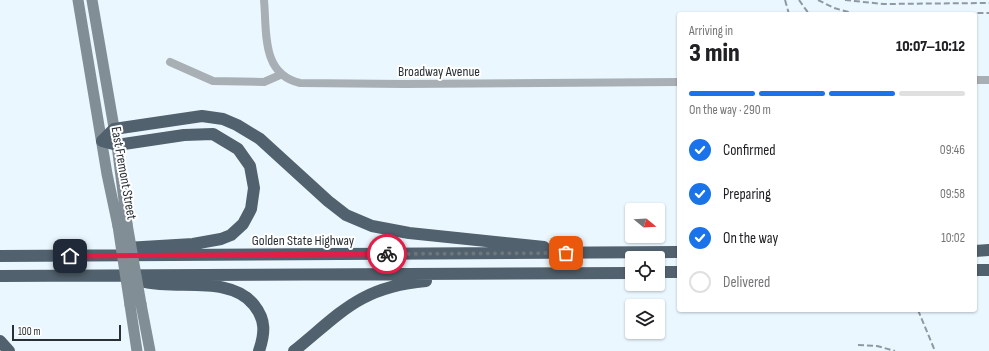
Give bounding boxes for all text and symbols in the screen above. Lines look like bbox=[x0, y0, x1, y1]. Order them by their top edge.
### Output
text: Arriving in bbox=[689, 23, 733, 39]
text: 10:07–10:12 bbox=[896, 37, 965, 56]
text: 3 min bbox=[689, 38, 740, 69]
street label: Broadway Avenue bbox=[398, 63, 480, 80]
text: On the way · 290 m bbox=[689, 102, 771, 118]
street label: East Fremont Street bbox=[107, 125, 141, 221]
icon: check bbox=[689, 139, 711, 161]
text: Confirmed bbox=[723, 141, 776, 160]
text: 09:46 bbox=[940, 142, 965, 158]
icon: check bbox=[689, 183, 711, 205]
text: Preparing bbox=[723, 185, 771, 204]
text: 09:58 bbox=[940, 186, 965, 202]
north arrow bbox=[625, 203, 665, 243]
map controls bbox=[625, 203, 665, 339]
icon: check bbox=[689, 227, 711, 249]
text: On the way bbox=[723, 229, 778, 248]
text: 10:02 bbox=[941, 230, 965, 246]
street label: Golden State Highway bbox=[252, 232, 355, 249]
courier bbox=[367, 234, 407, 274]
pin bbox=[549, 236, 583, 270]
pin bbox=[53, 239, 87, 273]
icon: bag bbox=[555, 242, 577, 264]
icon: bike bbox=[376, 243, 398, 265]
icon: home bbox=[59, 245, 81, 267]
button: locate bbox=[625, 251, 665, 291]
text: Delivered bbox=[723, 273, 770, 292]
button: layers bbox=[625, 299, 665, 339]
scale bar bbox=[12, 323, 121, 342]
text: 100 m bbox=[18, 325, 40, 338]

